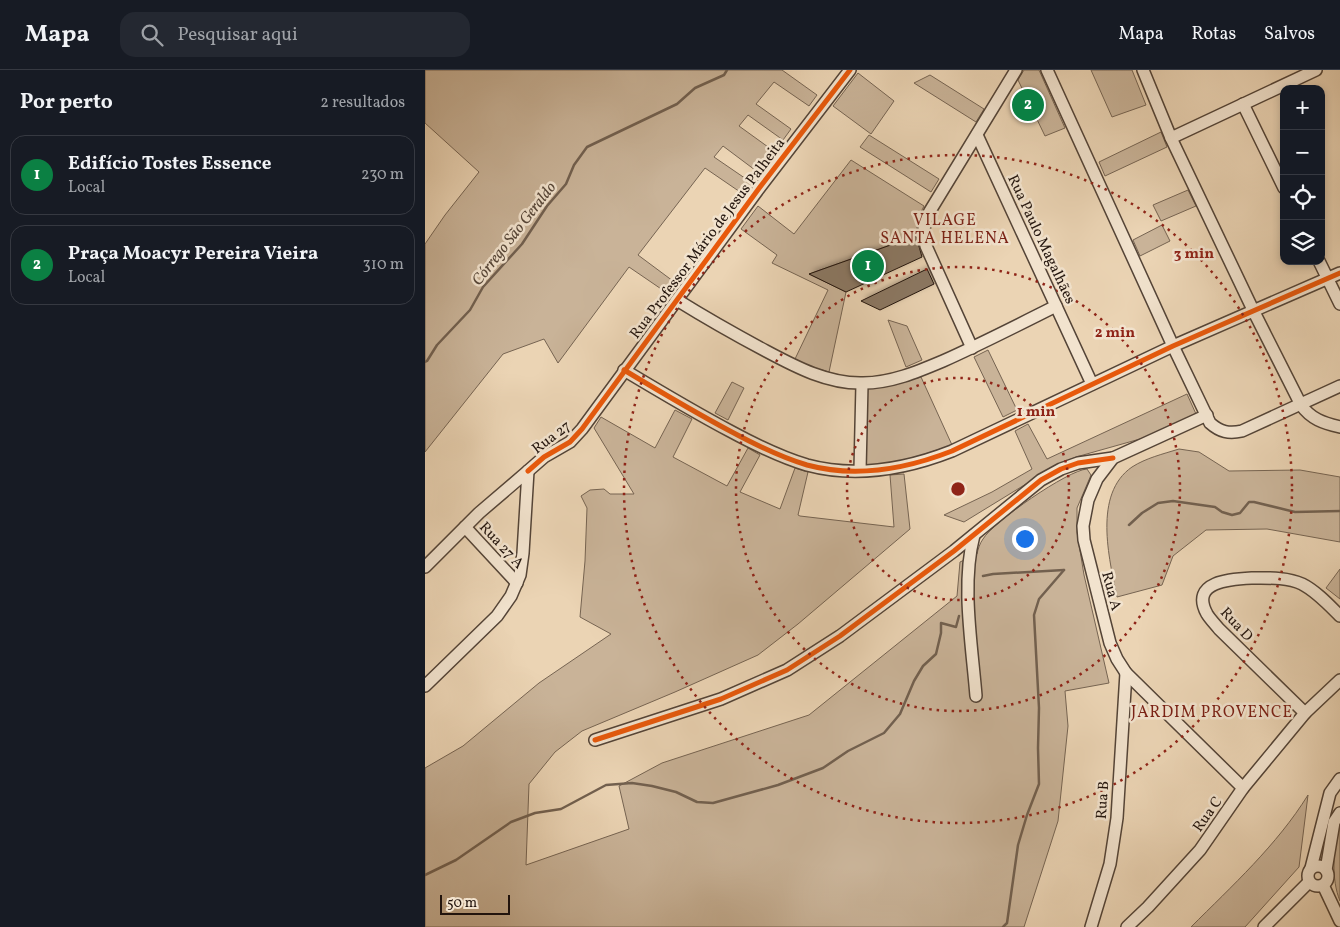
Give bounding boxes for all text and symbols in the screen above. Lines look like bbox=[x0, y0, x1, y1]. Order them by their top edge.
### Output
search box bbox=[120, 12, 470, 57]
text: Mapa bbox=[25, 18, 90, 52]
icon: search bbox=[138, 21, 166, 49]
text: Pesquisar aqui bbox=[178, 22, 298, 48]
text: Mapa bbox=[1119, 22, 1164, 47]
text: Rotas bbox=[1192, 22, 1236, 47]
text: Salvos bbox=[1264, 22, 1315, 47]
map controls bbox=[1280, 85, 1325, 265]
button: + bbox=[1280, 85, 1325, 130]
pin: 2 bbox=[1012, 86, 1044, 124]
text: Por perto bbox=[20, 88, 113, 117]
text: 2 resultados bbox=[320, 92, 405, 114]
button: − bbox=[1280, 130, 1325, 175]
street label: Rua Professor Mário de Jesus Palheita bbox=[626, 134, 791, 344]
text: Edifício Tostes Essence bbox=[68, 151, 271, 177]
text: 1 bbox=[34, 164, 40, 186]
text: 230 m bbox=[361, 164, 404, 186]
street label: Rua Paulo Magalhães bbox=[1001, 172, 1080, 308]
button: locate bbox=[1280, 175, 1325, 220]
text: Local bbox=[68, 177, 105, 199]
water label: Córrego São Geraldo bbox=[467, 177, 563, 291]
district label: VILAGE SANTA HELENA bbox=[880, 210, 1010, 250]
button: layers bbox=[1280, 220, 1325, 265]
text: Praça Moacyr Pereira Vieira bbox=[68, 241, 318, 267]
text: 3 min bbox=[1174, 244, 1214, 265]
pin: 1 bbox=[852, 247, 884, 285]
text: 2 bbox=[33, 254, 41, 276]
text: 310 m bbox=[363, 254, 404, 276]
text: Local bbox=[68, 267, 105, 289]
text: 2 min bbox=[1095, 323, 1135, 344]
text: 1 min bbox=[1017, 402, 1055, 423]
street label: Rua 27 bbox=[528, 417, 576, 460]
centre of rings bbox=[949, 480, 967, 498]
street label: Rua 27 A bbox=[474, 518, 529, 575]
your location bbox=[1012, 526, 1038, 552]
street label: Rua A bbox=[1095, 569, 1126, 614]
street label: Rua D bbox=[1215, 603, 1257, 647]
district label: JARDIM PROVENCE bbox=[1131, 702, 1293, 724]
street label: Rua B bbox=[1092, 780, 1115, 820]
street label: Rua C bbox=[1188, 793, 1228, 837]
scale bar bbox=[440, 892, 510, 915]
text: 50 m bbox=[447, 894, 477, 913]

